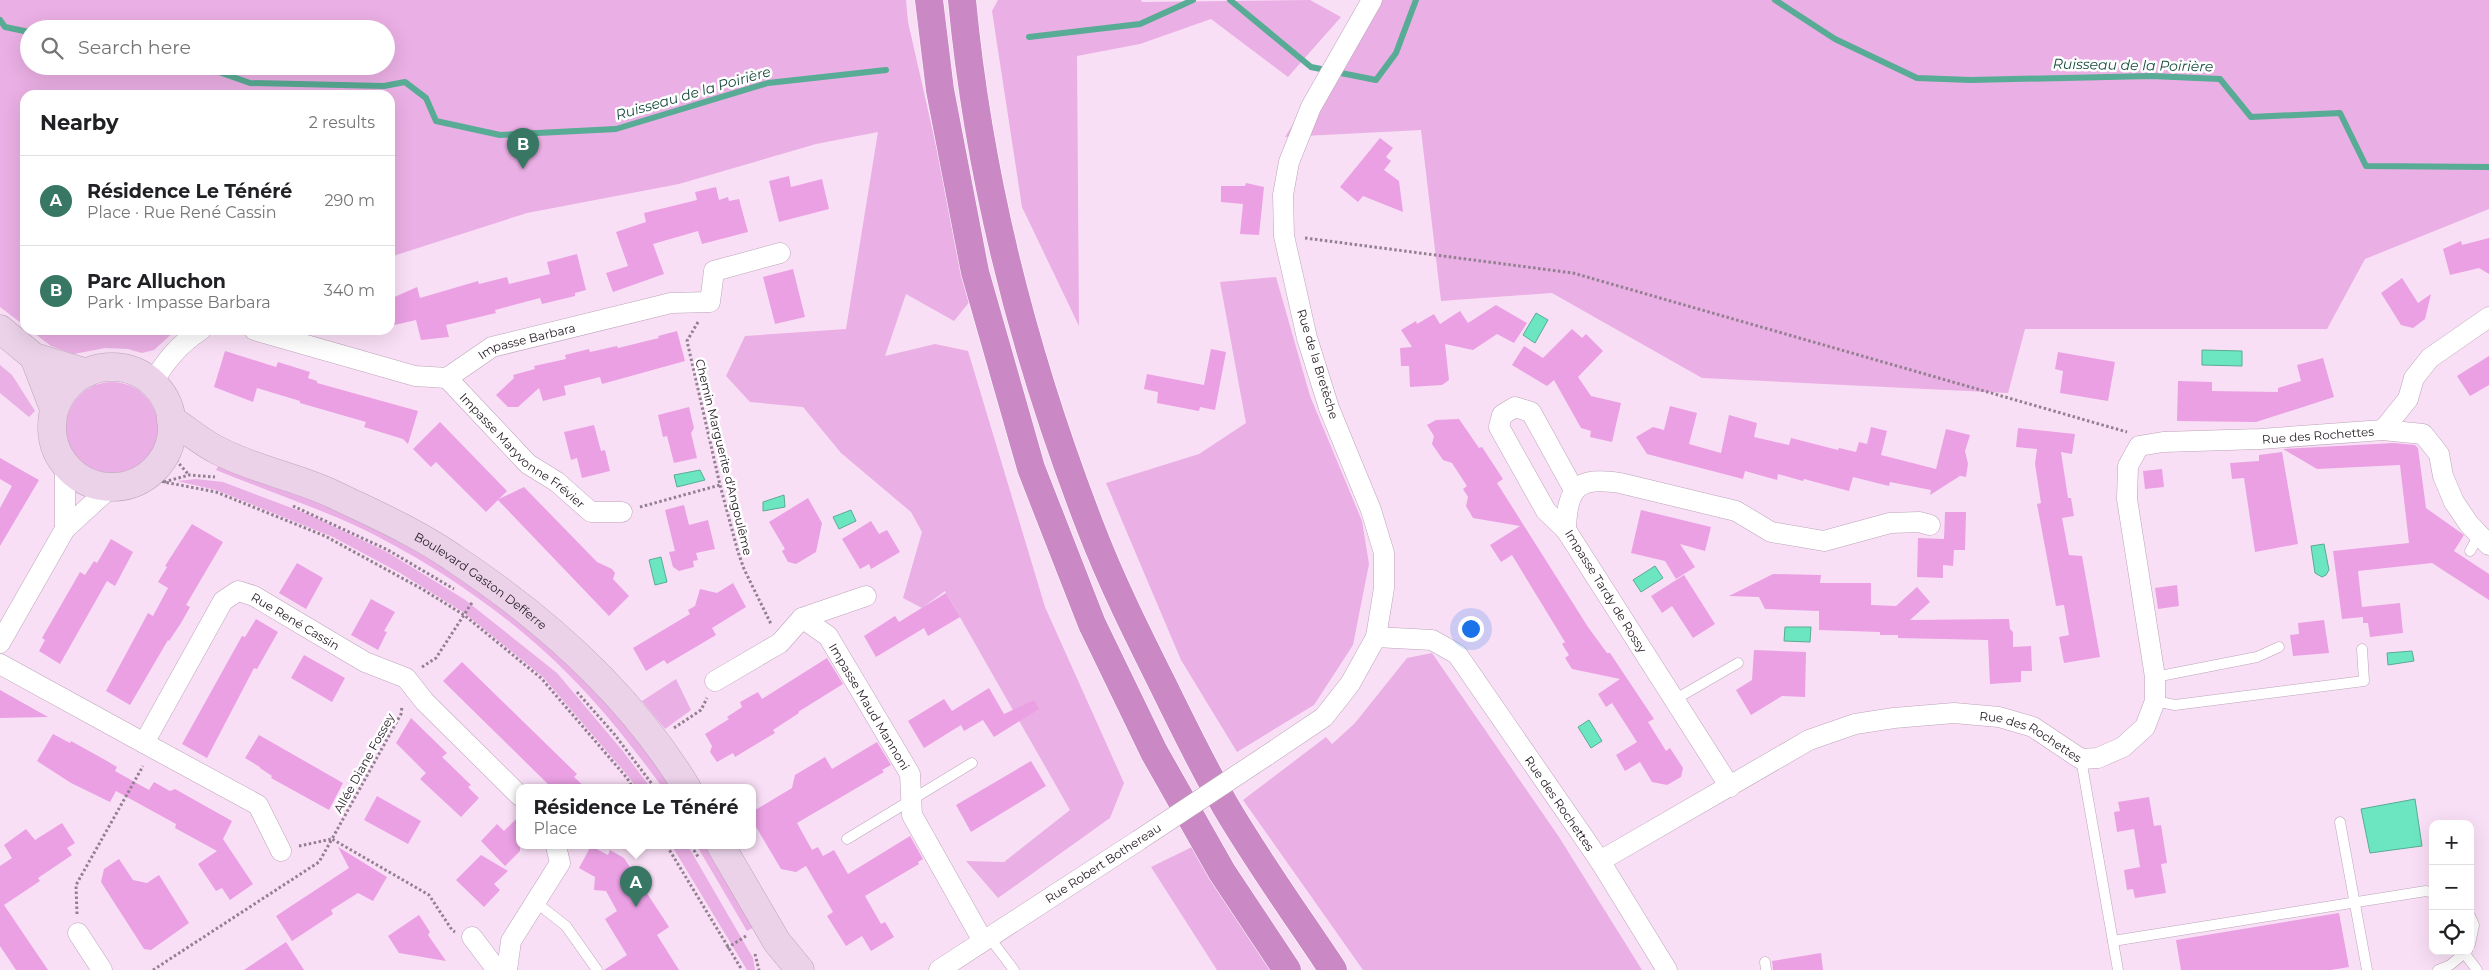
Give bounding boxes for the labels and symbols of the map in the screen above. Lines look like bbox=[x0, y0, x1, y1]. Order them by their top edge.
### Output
water label: Ruisseau de la Poirière bbox=[2053, 55, 2213, 75]
water label: Ruisseau de la Poirière bbox=[613, 62, 773, 124]
pin: B bbox=[507, 128, 539, 169]
street label: Rue de la Bretèche bbox=[1294, 307, 1342, 421]
street label: Impasse Barbara bbox=[475, 319, 577, 362]
street label: Chemin Marguerite d'Angoulême bbox=[692, 357, 756, 557]
street label: Impasse Maryvonne Frévier bbox=[457, 389, 589, 511]
street label: Rue des Rochettes bbox=[2261, 423, 2375, 446]
street label: Impasse Tardy de Rossy bbox=[1562, 527, 1650, 656]
street label: Boulevard Gaston Defferre bbox=[412, 528, 550, 632]
street label: Rue René Cassin bbox=[249, 589, 343, 653]
your location bbox=[1458, 616, 1484, 642]
street label: Impasse Maud Mannoni bbox=[826, 640, 913, 773]
street label: Rue des Rochettes bbox=[1979, 708, 2085, 765]
street label: Allée Diane Fossey bbox=[330, 710, 398, 815]
street label: Rue des Rochettes bbox=[1522, 753, 1598, 854]
street label: Rue Robert Bothereau bbox=[1042, 820, 1164, 906]
pin: A bbox=[620, 866, 652, 907]

